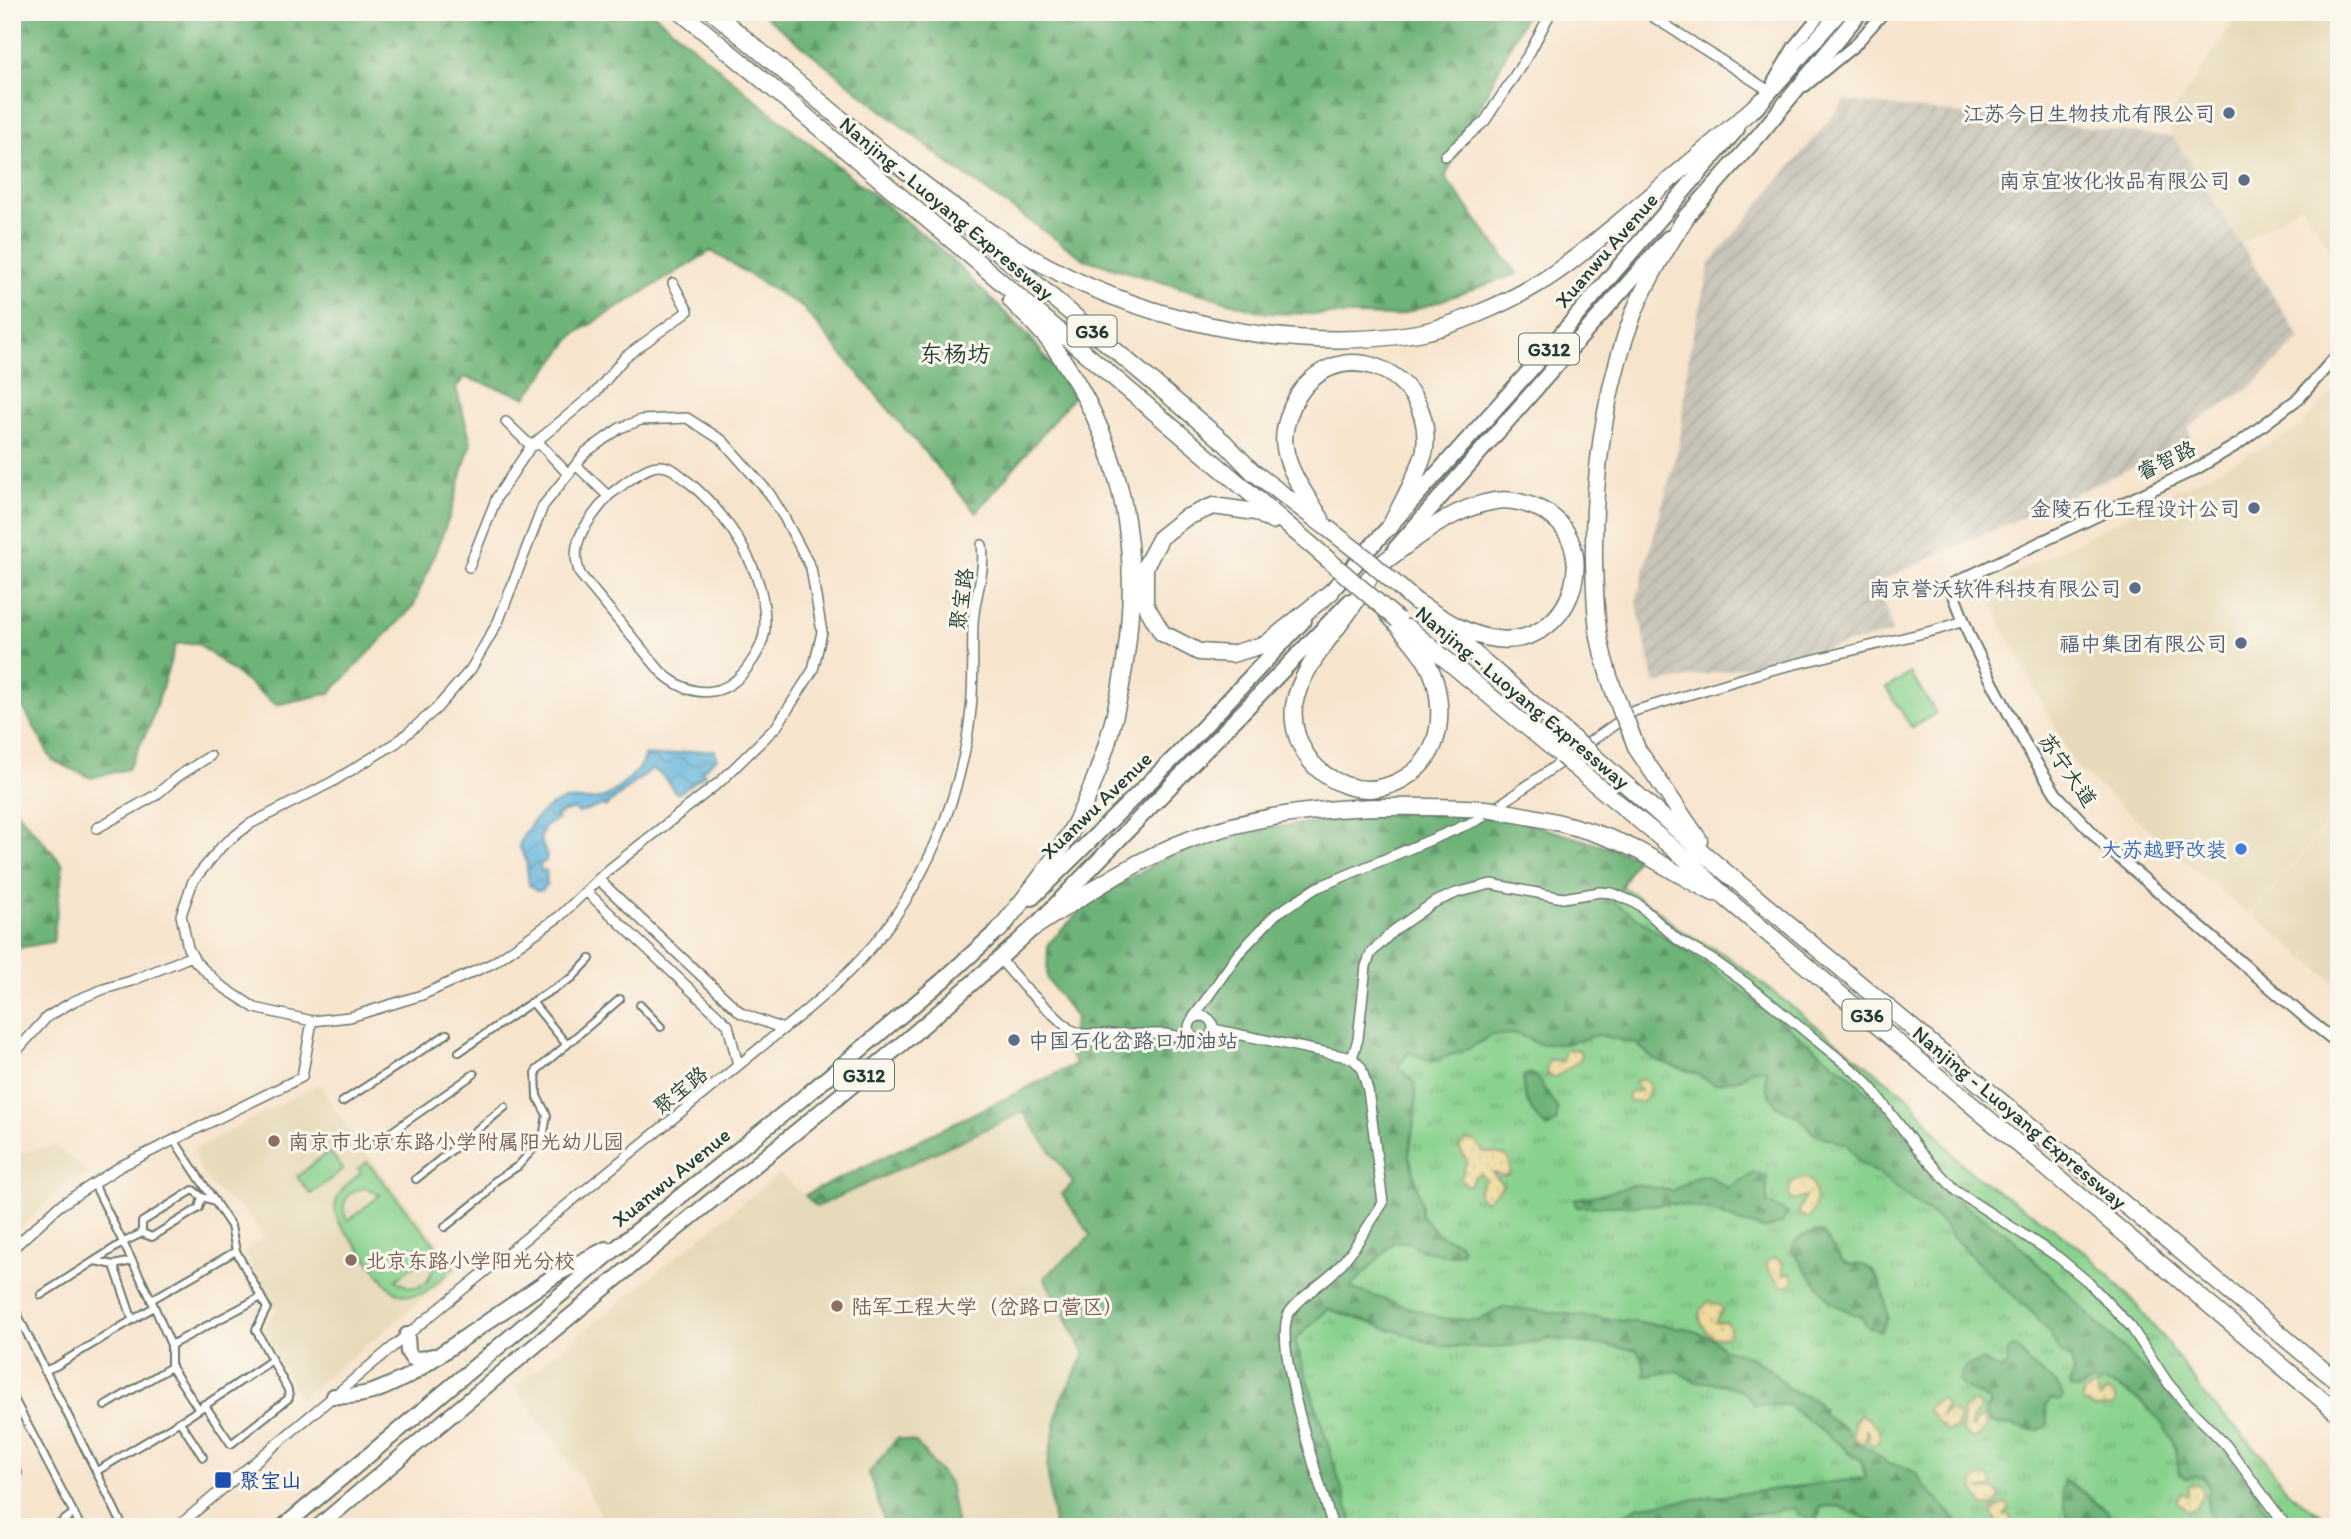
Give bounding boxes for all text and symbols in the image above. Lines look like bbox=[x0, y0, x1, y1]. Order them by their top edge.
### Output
place label: 江苏今日生物技术有限公司 bbox=[1963, 101, 2215, 126]
marker: 江苏今日生物技术有限公司 bbox=[2221, 105, 2237, 121]
street label: Nanjing - Luoyang Expressway bbox=[835, 111, 1059, 305]
place label: 南京宜妆化妆品有限公司 bbox=[1999, 168, 2230, 193]
marker: 南京宜妆化妆品有限公司 bbox=[2236, 172, 2252, 188]
street label: Xuanwu Avenue bbox=[1549, 187, 1663, 313]
road number: G36 bbox=[1068, 316, 1116, 346]
road number: G312 bbox=[1519, 334, 1579, 364]
district label: 东杨坊 bbox=[919, 339, 991, 368]
street label: 睿智路 bbox=[2132, 435, 2200, 485]
place label: 金陵石化工程设计公司 bbox=[2030, 496, 2240, 521]
marker: 金陵石化工程设计公司 bbox=[2246, 500, 2262, 516]
street label: 聚宝路 bbox=[944, 566, 978, 632]
place label: 南京誉沃软件科技有限公司 bbox=[1869, 576, 2121, 601]
marker: 南京誉沃软件科技有限公司 bbox=[2127, 580, 2143, 596]
street label: Nanjing - Luoyang Expressway bbox=[1411, 600, 1635, 794]
place label: 福中集团有限公司 bbox=[2059, 631, 2227, 656]
marker: 福中集团有限公司 bbox=[2233, 635, 2249, 651]
street label: 苏宁大道 bbox=[2034, 728, 2102, 812]
street label: Xuanwu Avenue bbox=[1035, 746, 1157, 864]
place label: 大苏越野改装 bbox=[2101, 837, 2227, 862]
marker: 大苏越野改装 bbox=[2233, 841, 2249, 857]
road number: G36 bbox=[1842, 1000, 1892, 1030]
street label: Nanjing - Luoyang Expressway bbox=[1908, 1020, 2132, 1214]
place label: 中国石化岔路口加油站 bbox=[1028, 1028, 1238, 1053]
marker: 中国石化岔路口加油站 bbox=[1006, 1032, 1022, 1048]
street label: 聚宝路 bbox=[648, 1060, 712, 1120]
road number: G312 bbox=[834, 1060, 894, 1091]
street label: Xuanwu Avenue bbox=[607, 1122, 735, 1232]
place label: 南京市北京东路小学附属阳光幼儿园 bbox=[288, 1129, 624, 1154]
marker: 南京市北京东路小学附属阳光幼儿园 bbox=[266, 1133, 282, 1149]
place label: 北京东路小学阳光分校 bbox=[365, 1248, 575, 1273]
marker: 北京东路小学阳光分校 bbox=[343, 1252, 359, 1268]
place label: 陆军工程大学（岔路口营区） bbox=[851, 1294, 1124, 1319]
marker: 陆军工程大学（岔路口营区） bbox=[829, 1298, 845, 1314]
place label: 聚宝山 bbox=[239, 1468, 302, 1493]
marker: 聚宝山 bbox=[213, 1470, 233, 1490]

